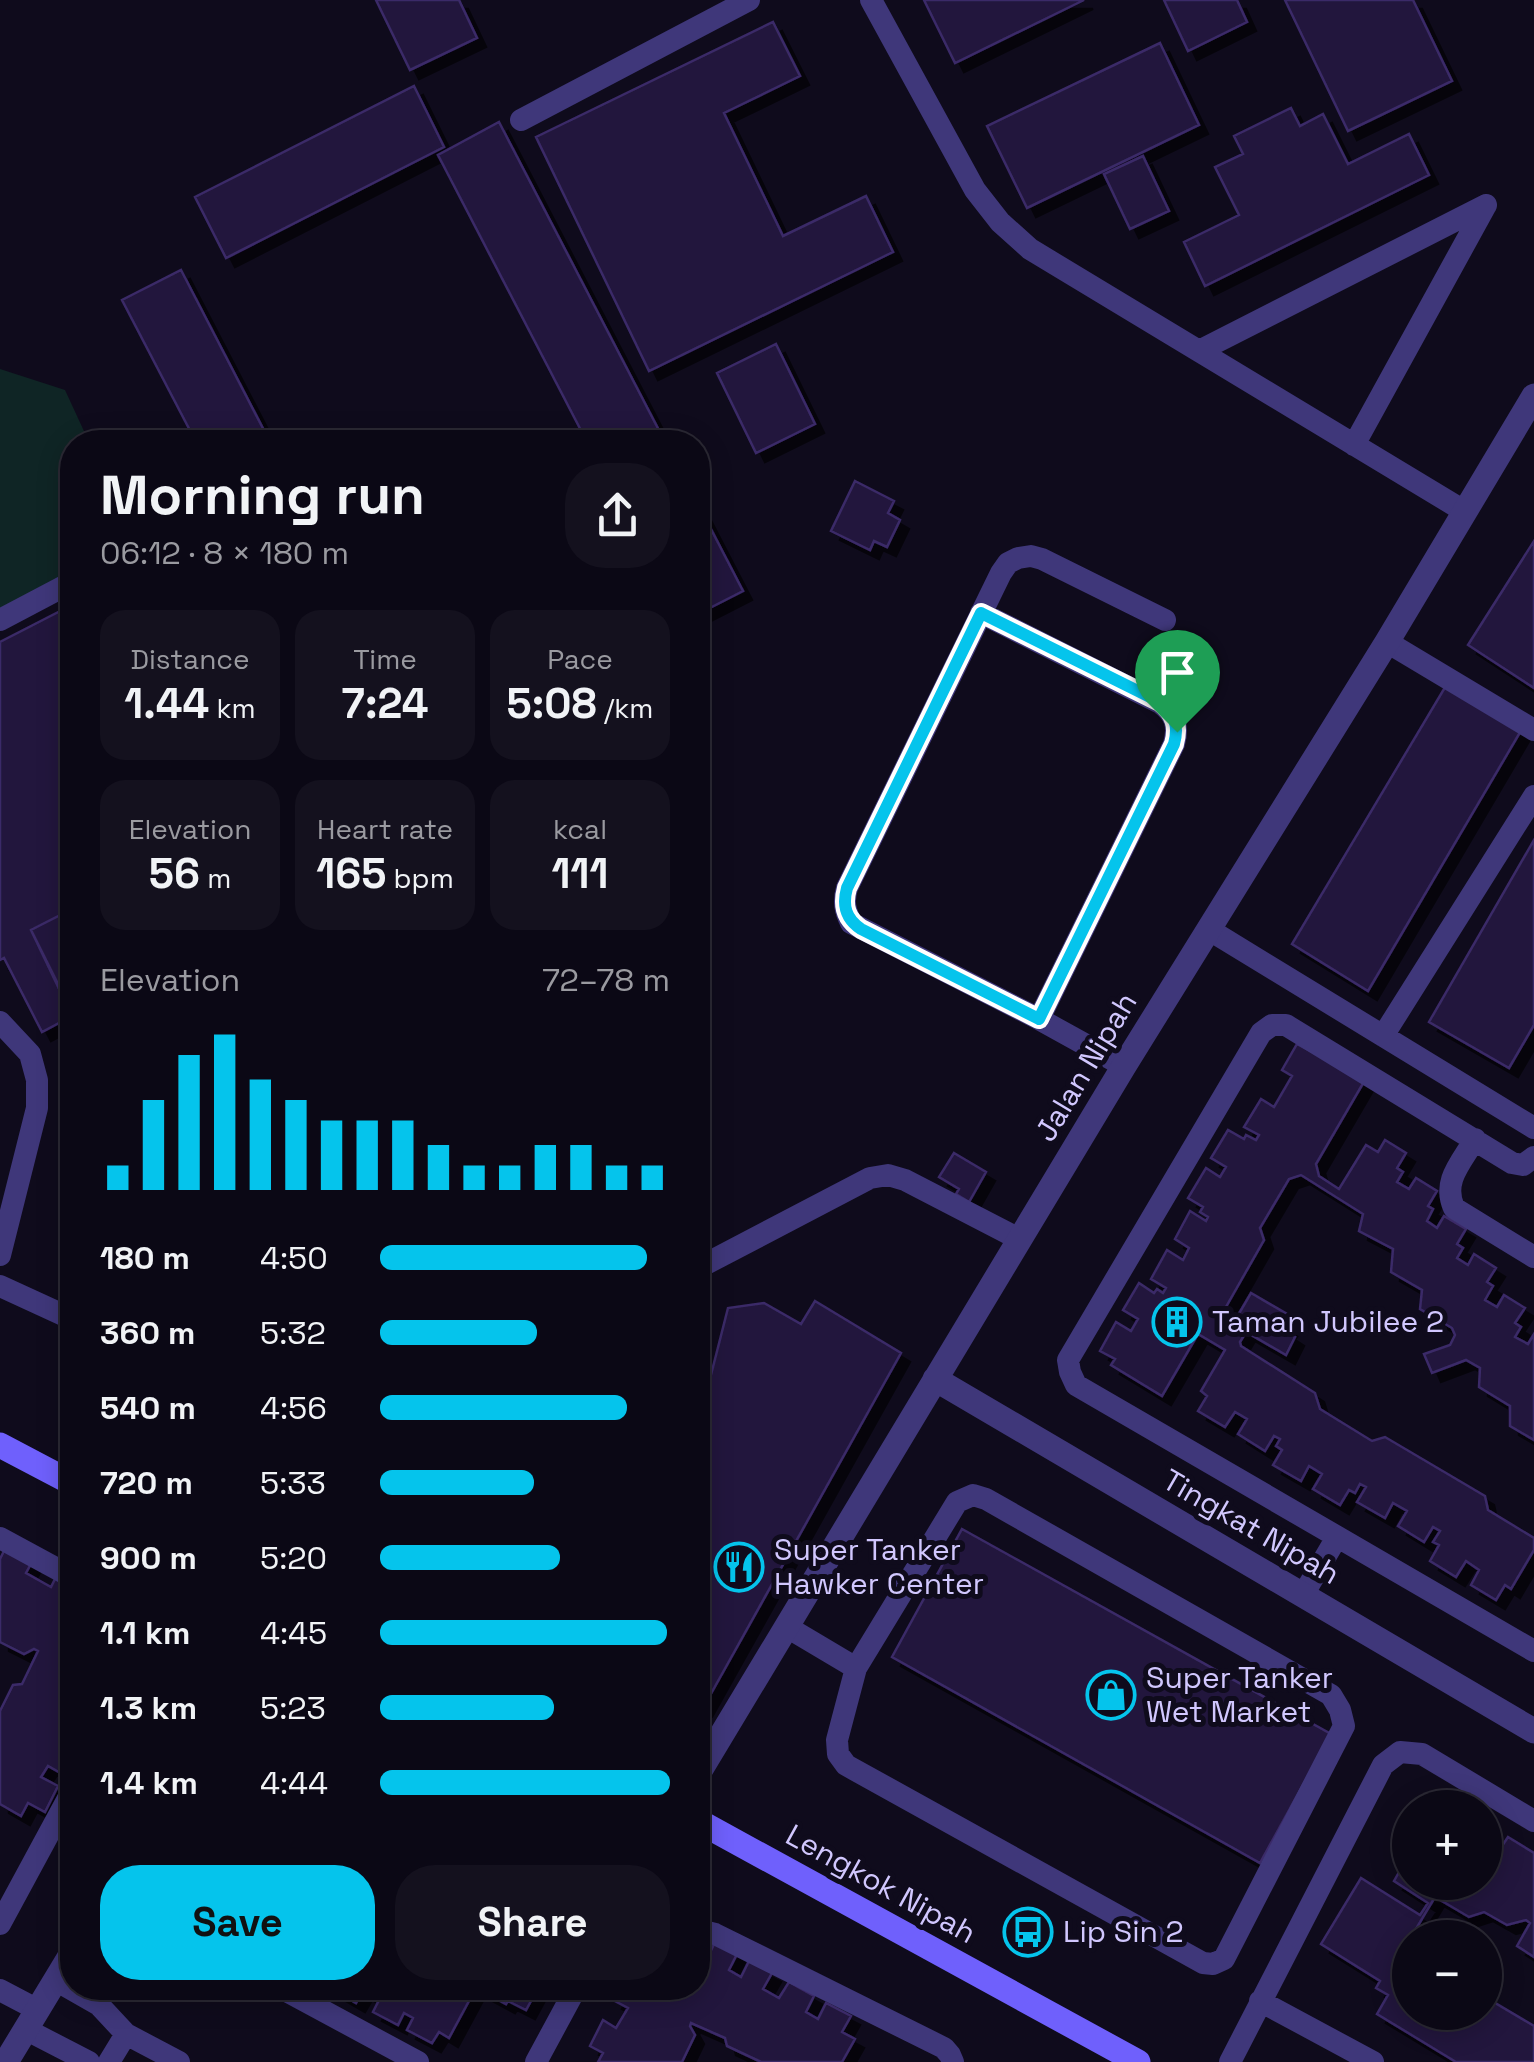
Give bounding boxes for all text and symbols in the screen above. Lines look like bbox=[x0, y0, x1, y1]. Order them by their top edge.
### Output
text: Morning run bbox=[100, 460, 425, 530]
button: share bbox=[565, 463, 670, 568]
text: 06:12 · 8 × 180 m bbox=[100, 533, 349, 573]
pin bbox=[1135, 630, 1220, 733]
text: Distance bbox=[130, 641, 250, 677]
text: Time bbox=[353, 641, 417, 677]
text: Pace bbox=[547, 641, 613, 677]
icon: arrive bbox=[1150, 645, 1205, 700]
text: 1.44 bbox=[124, 677, 209, 730]
text: 7:24 bbox=[342, 677, 428, 730]
text: 5:08 bbox=[507, 677, 597, 730]
text: km bbox=[209, 690, 256, 726]
text: /km bbox=[597, 690, 653, 726]
text: Elevation bbox=[129, 811, 251, 847]
text: Heart rate bbox=[317, 811, 453, 847]
text: kcal bbox=[553, 811, 607, 847]
text: 56 bbox=[149, 847, 200, 900]
text: 165 bbox=[316, 847, 386, 900]
text: 111 bbox=[552, 847, 608, 900]
text: m bbox=[200, 860, 231, 896]
text: bpm bbox=[386, 860, 454, 896]
text: Elevation bbox=[100, 960, 240, 1000]
text: 72–78 m bbox=[542, 960, 670, 1000]
street label: Jalan Nipah bbox=[1026, 985, 1145, 1148]
text: 180 m bbox=[100, 1238, 190, 1278]
text: 4:50 bbox=[260, 1238, 328, 1278]
building icon: Taman Jubilee 2 bbox=[1151, 1296, 1203, 1348]
place label: Taman Jubilee 2 bbox=[1212, 1302, 1444, 1341]
text: 360 m bbox=[100, 1313, 195, 1353]
text: 5:32 bbox=[260, 1313, 326, 1353]
text: 540 m bbox=[100, 1388, 196, 1428]
text: 4:56 bbox=[260, 1388, 327, 1428]
street label: Tingkat Nipah bbox=[1156, 1460, 1347, 1593]
text: 720 m bbox=[100, 1463, 193, 1503]
text: 5:33 bbox=[260, 1463, 326, 1503]
place label: Super Tanker Hawker Center bbox=[774, 1530, 984, 1603]
text: 900 m bbox=[100, 1538, 197, 1578]
text: 5:20 bbox=[260, 1538, 327, 1578]
restaurant icon: Super Tanker Hawker Center bbox=[713, 1541, 765, 1593]
text: 1.1 km bbox=[100, 1613, 190, 1653]
text: 4:45 bbox=[260, 1613, 327, 1653]
place label: Super Tanker Wet Market bbox=[1146, 1658, 1333, 1731]
shop icon: Super Tanker Wet Market bbox=[1085, 1669, 1137, 1721]
text: 1.3 km bbox=[100, 1688, 197, 1728]
text: 5:23 bbox=[260, 1688, 326, 1728]
text: 1.4 km bbox=[100, 1763, 198, 1803]
text: 4:44 bbox=[260, 1763, 328, 1803]
map controls bbox=[1392, 1790, 1502, 2030]
button: + bbox=[1392, 1790, 1502, 1900]
street label: Lengkok Nipah bbox=[779, 1815, 983, 1952]
button: Save bbox=[100, 1865, 375, 1980]
button: Share bbox=[395, 1865, 670, 1980]
bus stop icon: Lip Sin 2 bbox=[1002, 1906, 1054, 1958]
place label: Lip Sin 2 bbox=[1063, 1912, 1184, 1951]
button: − bbox=[1392, 1920, 1502, 2030]

